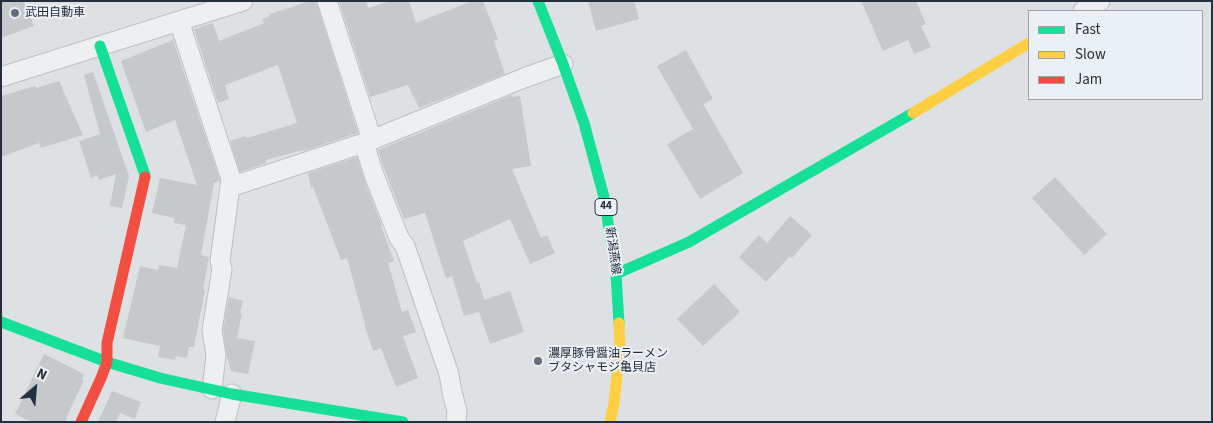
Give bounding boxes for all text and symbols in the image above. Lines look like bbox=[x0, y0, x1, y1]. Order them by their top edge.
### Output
place label: 武田自動車 bbox=[25, 6, 85, 20]
marker: 武田自動車 bbox=[9, 7, 21, 19]
legend bbox=[1028, 10, 1203, 100]
text: Fast bbox=[1075, 19, 1101, 40]
text: Slow bbox=[1075, 44, 1106, 65]
text: Jam bbox=[1075, 69, 1102, 90]
road number: 44 bbox=[595, 198, 617, 216]
street label: 新潟燕線 bbox=[602, 226, 622, 276]
place label: 濃厚豚骨醤油ラーメン ブタシャモジ亀貝店 bbox=[548, 347, 668, 375]
marker: 濃厚豚骨醤油ラーメン ブタシャモジ亀貝店 bbox=[532, 355, 544, 367]
north arrow bbox=[10, 363, 60, 413]
text: N bbox=[33, 364, 50, 386]

